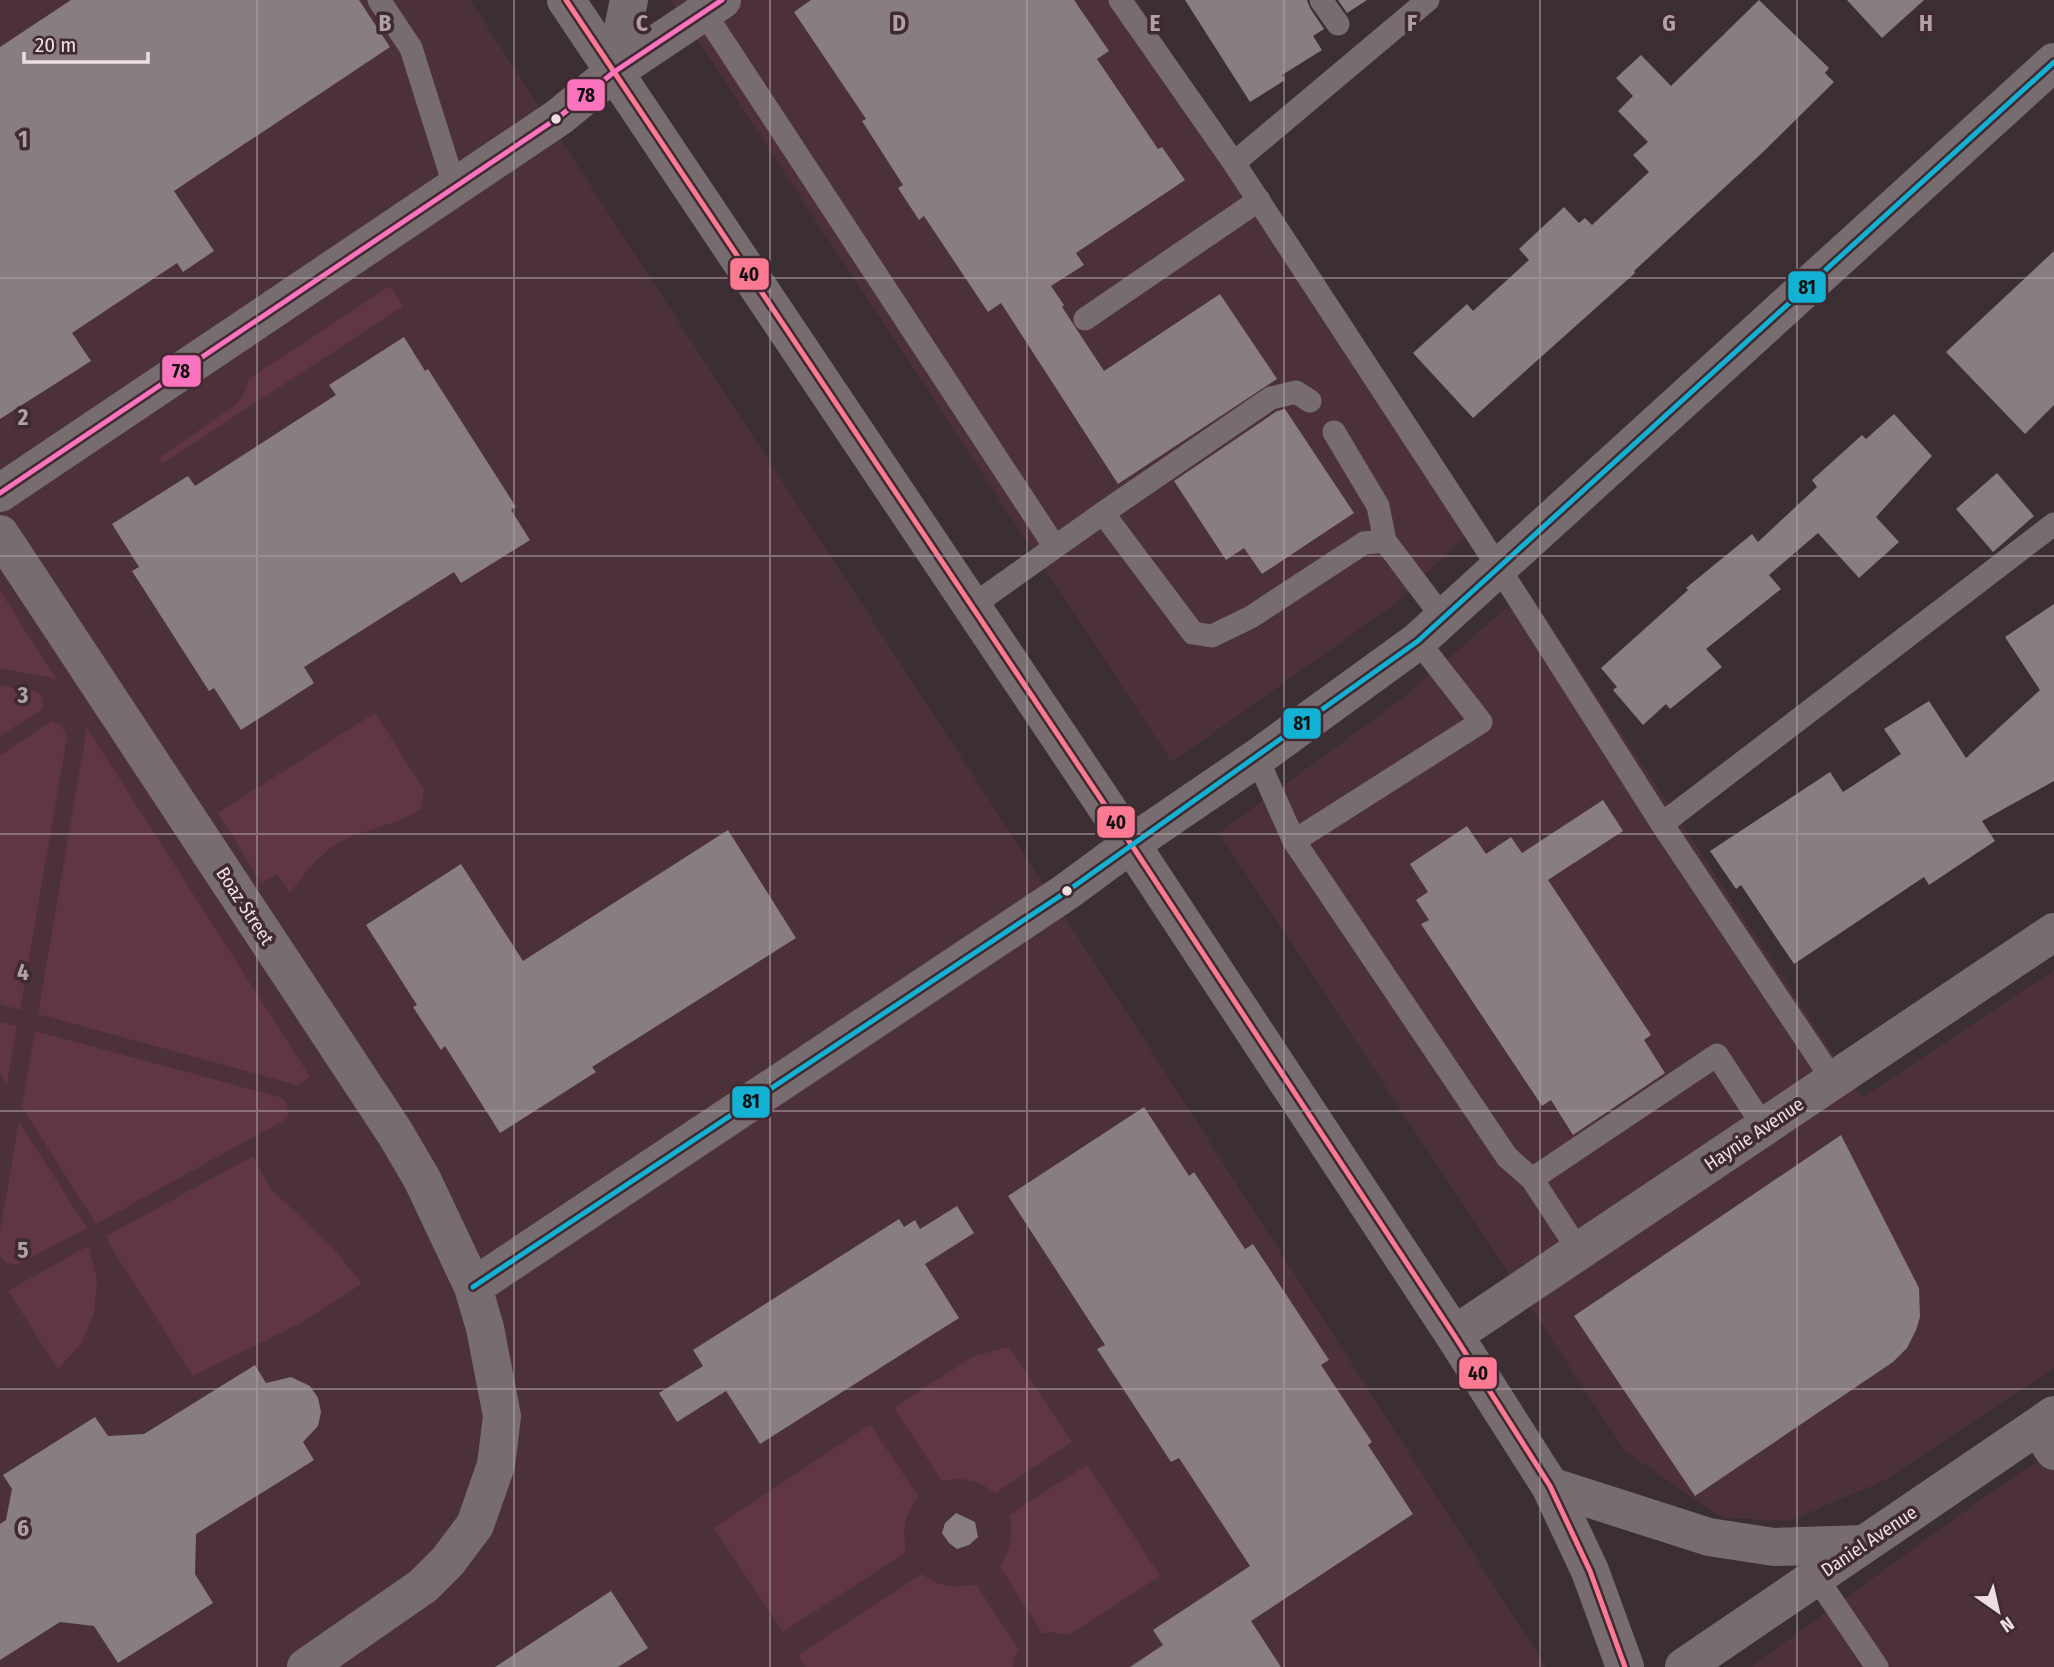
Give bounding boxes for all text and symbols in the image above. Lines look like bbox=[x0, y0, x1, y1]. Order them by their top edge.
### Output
text: B bbox=[379, 9, 392, 37]
text: C bbox=[636, 9, 648, 37]
text: D bbox=[892, 9, 906, 37]
text: E bbox=[1150, 9, 1161, 37]
text: F bbox=[1407, 9, 1417, 37]
text: G bbox=[1662, 9, 1676, 37]
text: H bbox=[1919, 9, 1933, 37]
scale bar bbox=[24, 21, 149, 65]
text: 20 m bbox=[35, 32, 76, 58]
line badge: 78 bbox=[566, 78, 606, 112]
text: 78 bbox=[577, 84, 595, 107]
unlabelled marker bbox=[549, 112, 563, 126]
text: 1 bbox=[18, 125, 28, 153]
line badge: 40 bbox=[729, 257, 770, 291]
text: 40 bbox=[739, 263, 759, 286]
line badge: 81 bbox=[1787, 270, 1827, 304]
text: 81 bbox=[1798, 276, 1816, 299]
line badge: 78 bbox=[161, 354, 202, 388]
text: 78 bbox=[172, 360, 190, 383]
text: 2 bbox=[17, 403, 29, 431]
text: 3 bbox=[17, 681, 29, 709]
line badge: 81 bbox=[1282, 707, 1322, 740]
text: 81 bbox=[1293, 712, 1311, 735]
line badge: 40 bbox=[1096, 805, 1136, 839]
text: 40 bbox=[1106, 811, 1126, 834]
street label: Boaz Street bbox=[211, 863, 279, 950]
unlabelled marker bbox=[1060, 884, 1074, 898]
text: 4 bbox=[17, 958, 29, 986]
line badge: 81 bbox=[731, 1085, 771, 1119]
text: 81 bbox=[742, 1090, 760, 1113]
street label: Haynie Avenue bbox=[1700, 1092, 1808, 1176]
text: 5 bbox=[17, 1236, 29, 1264]
line badge: 40 bbox=[1458, 1356, 1498, 1390]
text: 40 bbox=[1468, 1362, 1488, 1385]
street label: Daniel Avenue bbox=[1817, 1500, 1921, 1582]
text: 6 bbox=[17, 1514, 29, 1542]
north arrow bbox=[1963, 1576, 2033, 1646]
text: N bbox=[1996, 1612, 2018, 1637]

